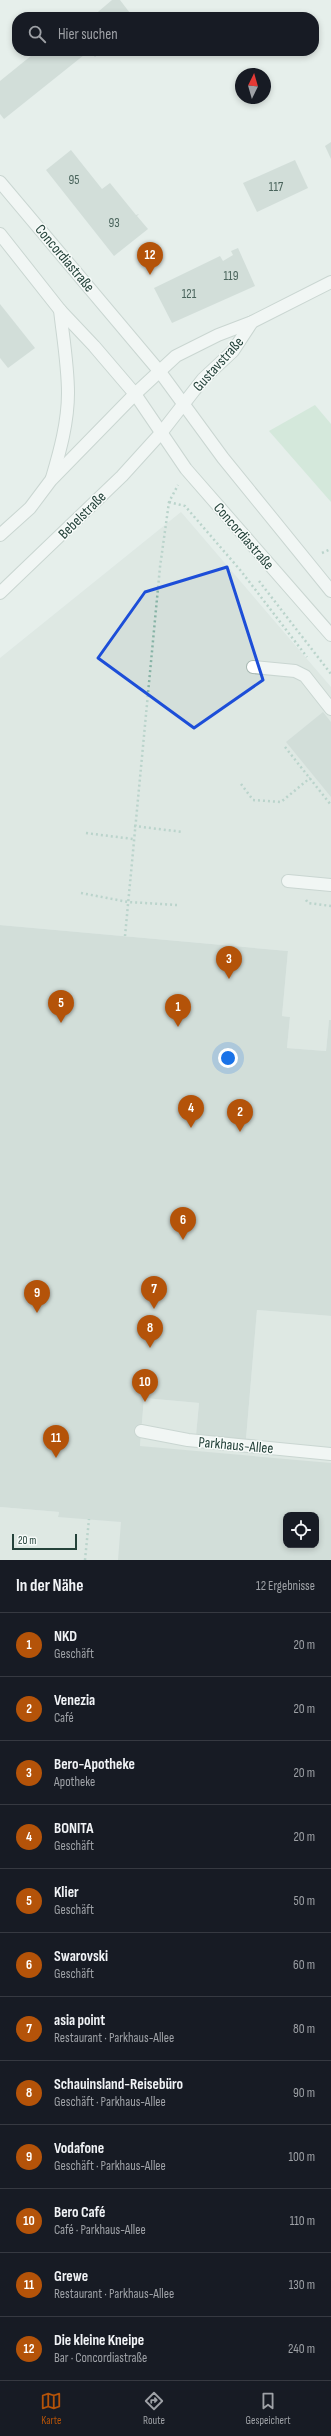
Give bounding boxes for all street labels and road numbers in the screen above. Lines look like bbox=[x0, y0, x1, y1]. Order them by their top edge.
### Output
street label: Concordiastraße bbox=[31, 220, 99, 296]
street label: Gustavstraße bbox=[189, 333, 248, 396]
street label: Bebelstraße bbox=[54, 487, 110, 543]
street label: Concordiastraße bbox=[209, 499, 278, 574]
street label: Parkhaus-Allee bbox=[198, 1433, 274, 1458]

